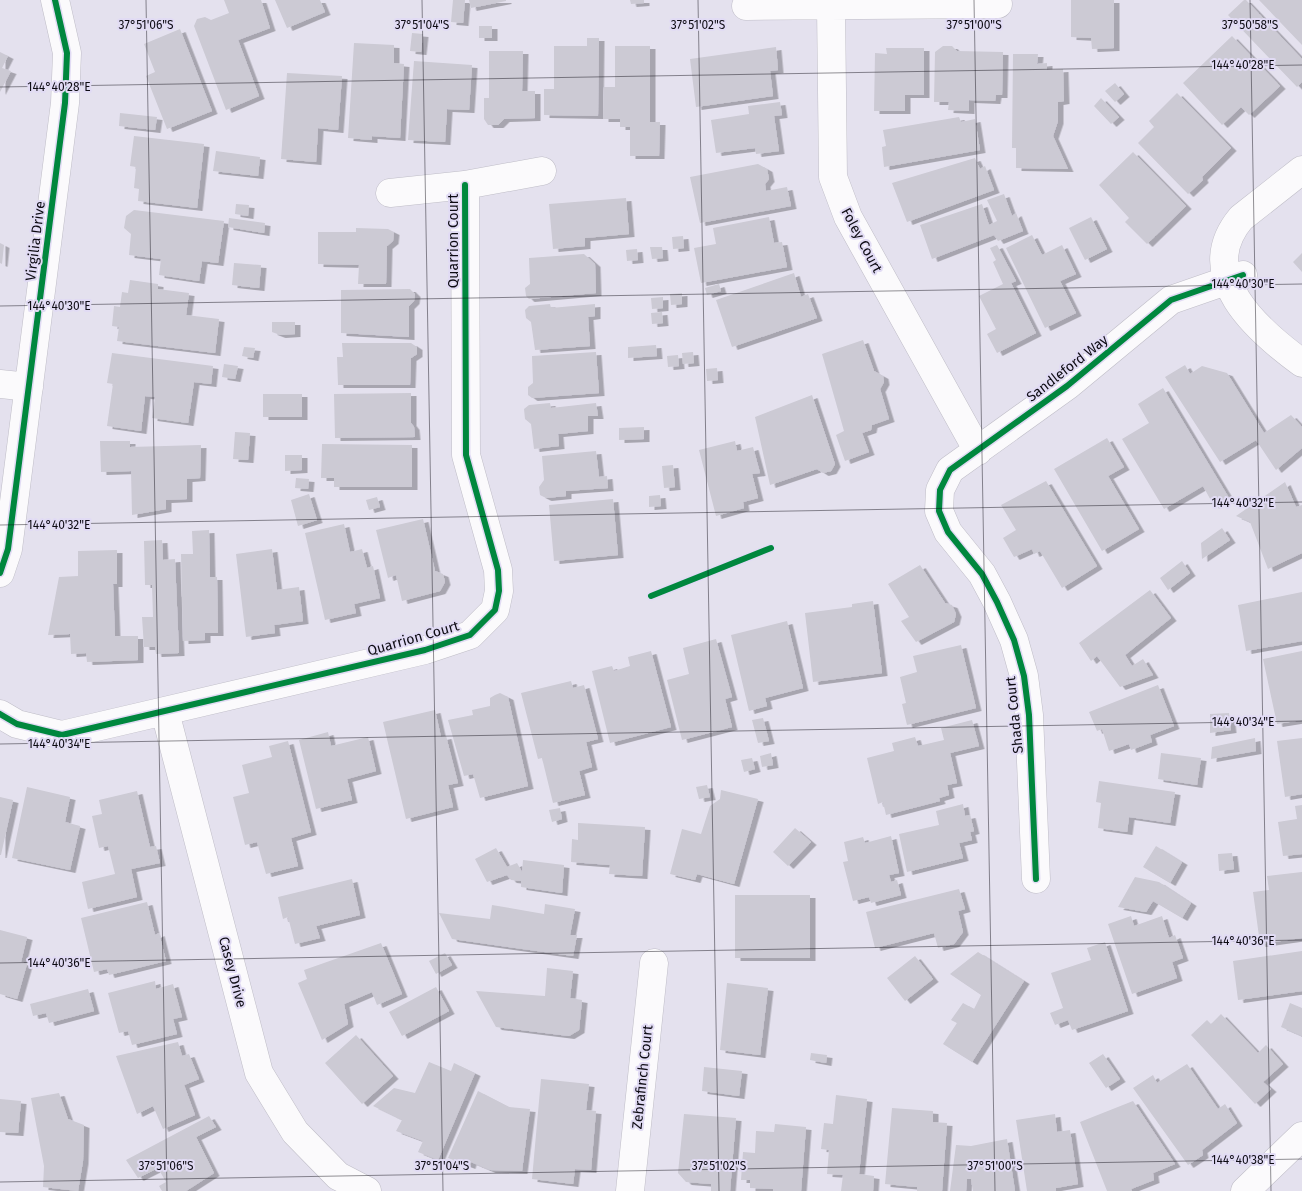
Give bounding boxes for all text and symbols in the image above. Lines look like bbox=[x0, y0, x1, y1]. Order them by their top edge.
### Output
text: 37°51'06"S bbox=[119, 18, 174, 32]
text: 37°51'04"S bbox=[395, 18, 450, 32]
text: 37°51'02"S bbox=[671, 18, 726, 32]
text: 37°51'00"S bbox=[946, 18, 1002, 32]
text: 37°50'58"S bbox=[1222, 18, 1279, 32]
text: 144°40'28"E bbox=[1211, 58, 1275, 72]
text: 144°40'28"E bbox=[27, 80, 91, 94]
street label: Quarrion Court bbox=[445, 193, 462, 288]
street label: Virgilia Drive bbox=[22, 200, 49, 282]
street label: Foley Court bbox=[837, 205, 886, 276]
text: 144°40'30"E bbox=[1211, 277, 1275, 291]
text: 144°40'30"E bbox=[27, 299, 91, 313]
street label: Sandleford Way bbox=[1023, 331, 1112, 405]
text: 144°40'32"E bbox=[1212, 496, 1274, 510]
text: 144°40'32"E bbox=[28, 518, 90, 532]
street label: Quarrion Court bbox=[365, 617, 462, 660]
street label: Shada Court bbox=[1002, 675, 1027, 754]
text: 144°40'34"E bbox=[1212, 715, 1274, 729]
text: 144°40'34"E bbox=[28, 737, 90, 751]
text: 144°40'36"E bbox=[1211, 934, 1275, 948]
street label: Casey Drive bbox=[215, 935, 250, 1009]
text: 144°40'36"E bbox=[27, 956, 91, 970]
street label: Zebrafinch Court bbox=[629, 1023, 657, 1130]
text: 144°40'38"E bbox=[1211, 1153, 1275, 1167]
text: 37°51'06"S bbox=[139, 1159, 194, 1173]
text: 37°51'04"S bbox=[415, 1159, 470, 1173]
text: 37°51'02"S bbox=[692, 1159, 747, 1173]
text: 37°51'00"S bbox=[967, 1159, 1023, 1173]

